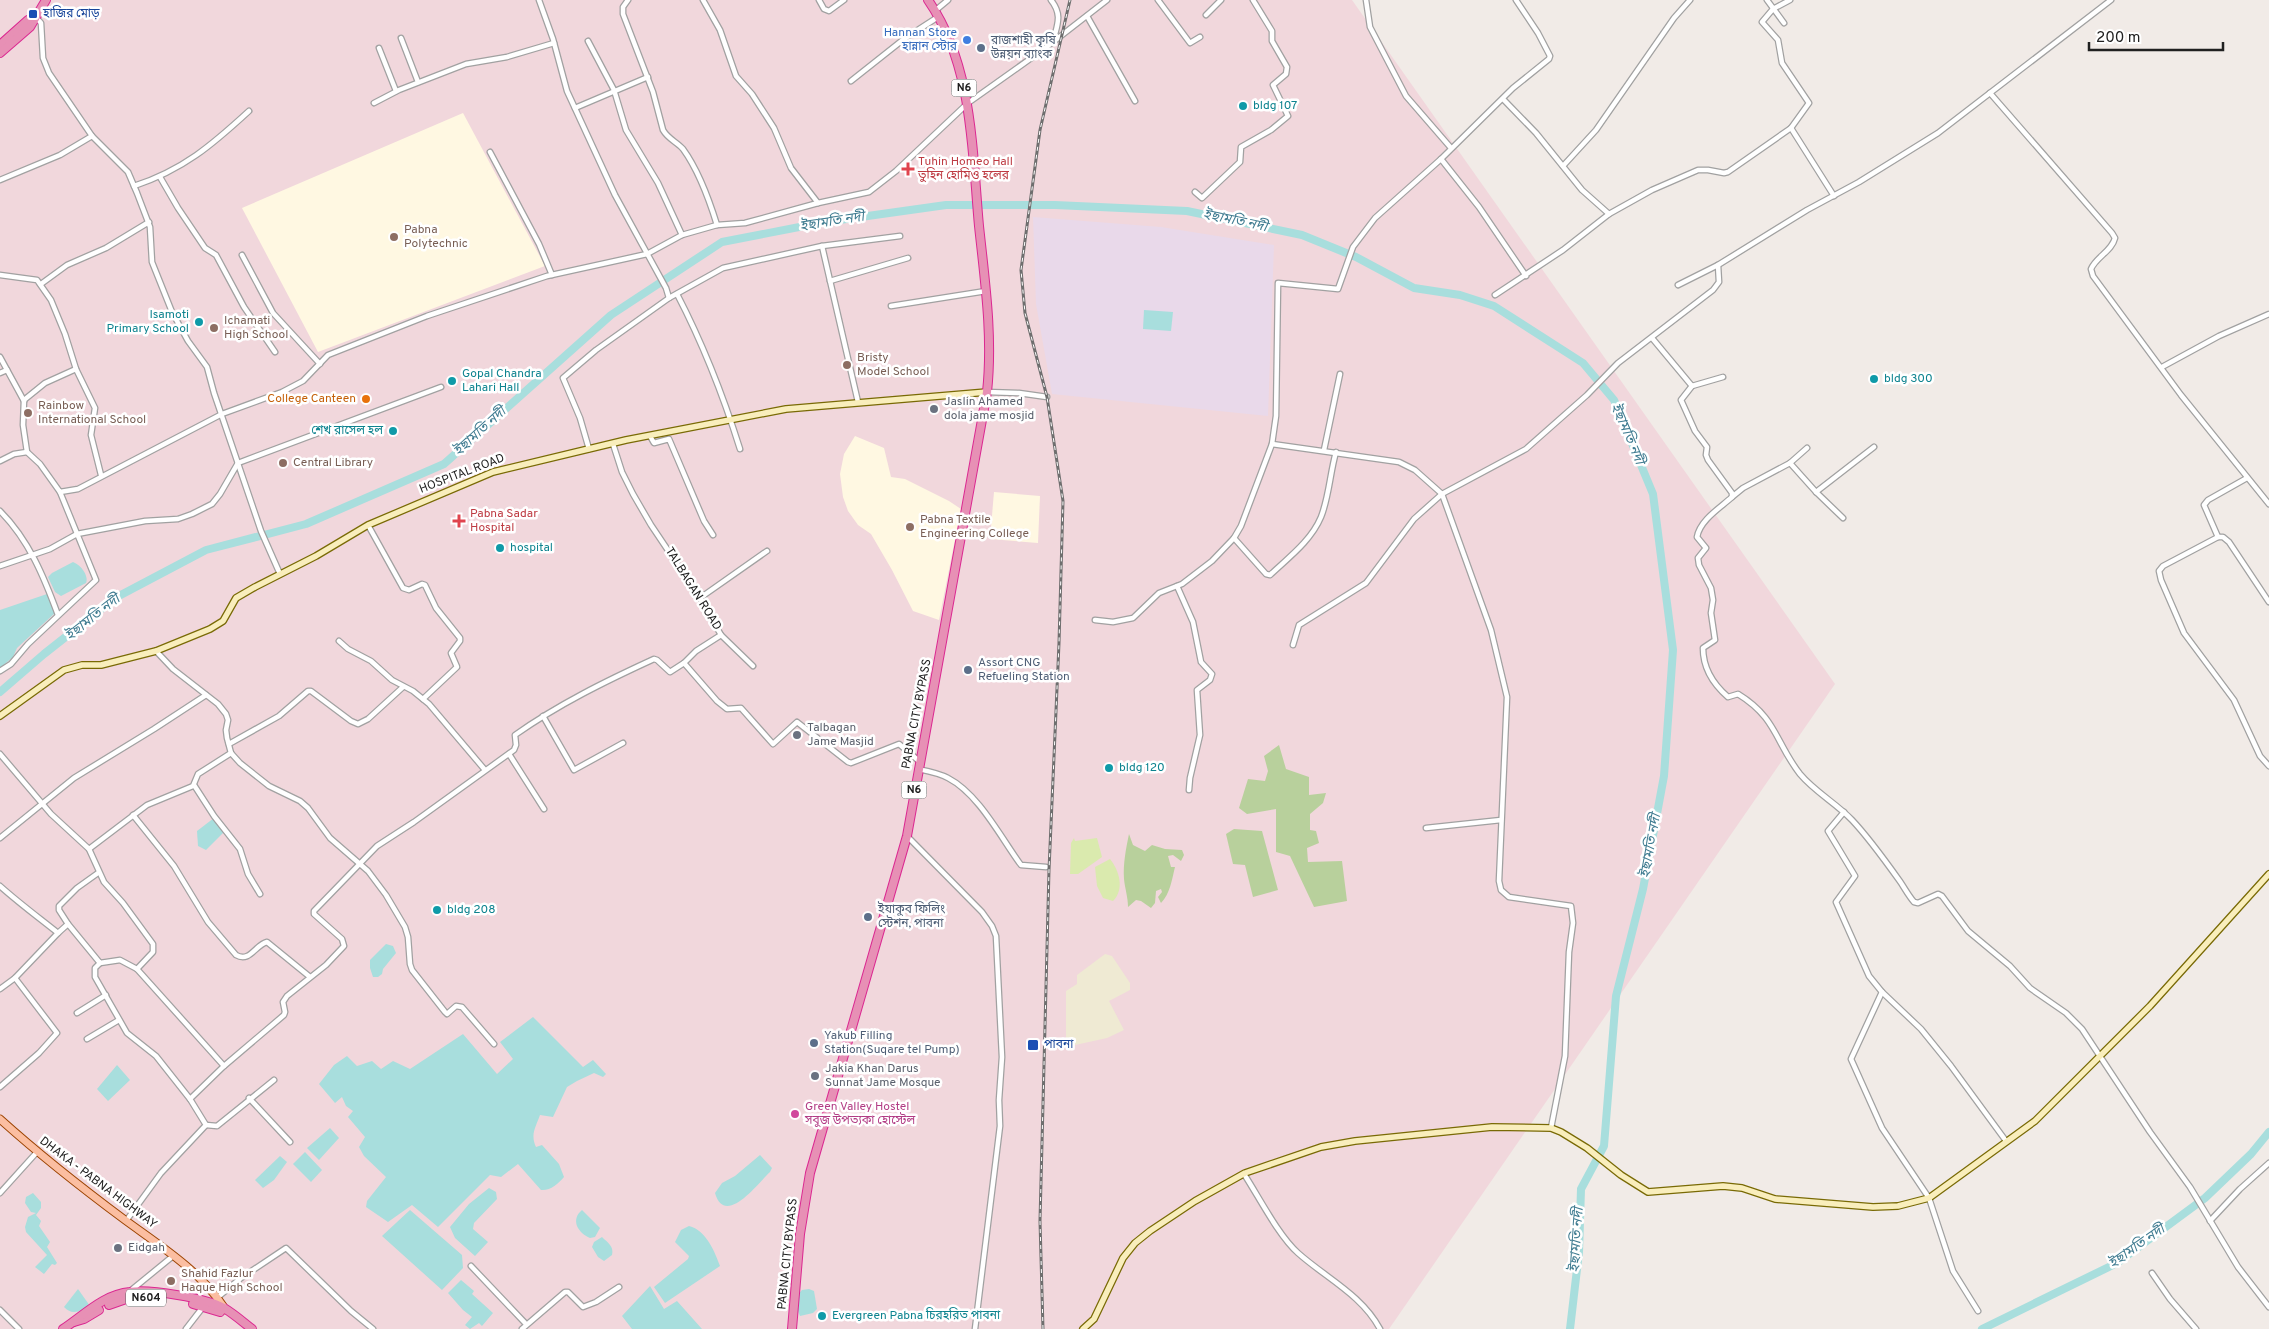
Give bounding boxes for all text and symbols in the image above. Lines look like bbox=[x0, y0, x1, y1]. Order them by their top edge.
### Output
place label: হাজির মোড় bbox=[42, 5, 100, 22]
marker: হাজির মোড় bbox=[27, 8, 39, 20]
scale bar bbox=[2089, 20, 2223, 52]
place label: Hannan Store হান্নান স্টোর bbox=[884, 25, 958, 55]
text: 200 m bbox=[2096, 29, 2141, 48]
place label: রাজশাহী কৃষি উন্নয়ন ব্যাংক bbox=[990, 32, 1056, 63]
marker: Hannan Store হান্নান স্টোর bbox=[961, 34, 973, 46]
marker: রাজশাহী কৃষি উন্নয়ন ব্যাংক bbox=[975, 42, 987, 54]
road number: N6 bbox=[952, 80, 976, 96]
place label: bldg 107 bbox=[1253, 98, 1297, 114]
marker: bldg 107 bbox=[1237, 100, 1249, 112]
place label: Tuhin Homeo Hall তুহিন হোমিও হলের bbox=[917, 154, 1013, 184]
marker: Tuhin Homeo Hall তুহিন হোমিও হলের bbox=[902, 163, 914, 175]
water label: ইছামতি নদী bbox=[1201, 205, 1272, 237]
water label: ইছামতি নদী bbox=[798, 207, 869, 235]
place label: Pabna Polytechnic bbox=[404, 222, 468, 252]
marker: Pabna Polytechnic bbox=[388, 231, 400, 243]
place label: Isamoti Primary School bbox=[107, 307, 189, 337]
place label: Ichamati High School bbox=[224, 313, 288, 343]
marker: Isamoti Primary School bbox=[193, 316, 205, 328]
marker: Ichamati High School bbox=[208, 322, 220, 334]
place label: Bristy Model School bbox=[857, 350, 929, 380]
marker: Bristy Model School bbox=[841, 359, 853, 371]
place label: Gopal Chandra Lahari Hall bbox=[462, 366, 542, 396]
place label: bldg 300 bbox=[1884, 371, 1933, 387]
marker: bldg 300 bbox=[1868, 373, 1880, 385]
marker: Gopal Chandra Lahari Hall bbox=[446, 375, 458, 387]
place label: College Canteen bbox=[267, 391, 356, 407]
marker: College Canteen bbox=[360, 393, 372, 405]
place label: Jaslin Ahamed dola jame mosjid bbox=[944, 394, 1034, 424]
place label: Rainbow International School bbox=[38, 398, 146, 428]
water label: ইছামতি নদী bbox=[1606, 400, 1650, 470]
water label: ইছামতি নদী bbox=[449, 401, 512, 460]
marker: Jaslin Ahamed dola jame mosjid bbox=[928, 403, 940, 415]
marker: Rainbow International School bbox=[22, 407, 34, 419]
place label: শেখ রাসেল হল bbox=[311, 423, 383, 439]
marker: শেখ রাসেল হল bbox=[387, 425, 399, 437]
street label: HOSPITAL ROAD bbox=[417, 450, 507, 498]
place label: Central Library bbox=[293, 455, 373, 471]
marker: Central Library bbox=[277, 457, 289, 469]
place label: Pabna Sadar Hospital bbox=[470, 506, 538, 536]
place label: Pabna Textile Engineering College bbox=[920, 512, 1029, 542]
marker: Pabna Sadar Hospital bbox=[452, 514, 466, 528]
marker: Pabna Textile Engineering College bbox=[904, 521, 916, 533]
place label: hospital bbox=[510, 540, 553, 556]
marker: hospital bbox=[494, 542, 506, 554]
street label: TALBAGAN ROAD bbox=[661, 545, 725, 633]
water label: ইছামতি নদী bbox=[62, 588, 126, 645]
place label: Assort CNG Refueling Station bbox=[978, 655, 1070, 685]
street label: PABNA CITY BYPASS bbox=[898, 658, 936, 770]
marker: Assort CNG Refueling Station bbox=[962, 664, 974, 676]
place label: Talbagan Jame Masjid bbox=[807, 720, 874, 750]
marker: Talbagan Jame Masjid bbox=[791, 729, 803, 741]
place label: bldg 120 bbox=[1119, 760, 1165, 776]
marker: bldg 120 bbox=[1103, 762, 1115, 774]
road number: N6 bbox=[902, 782, 926, 798]
water label: ইছামতি নদী bbox=[1636, 809, 1666, 879]
place label: ইয়াকুব ফিলিং স্টেশন, পাবনা bbox=[877, 901, 946, 932]
place label: bldg 208 bbox=[447, 902, 496, 918]
marker: bldg 208 bbox=[431, 904, 443, 916]
marker: ইয়াকুব ফিলিং স্টেশন, পাবনা bbox=[862, 911, 874, 923]
place label: Yakub Filling Station(Suqare tel Pump) bbox=[824, 1028, 960, 1058]
marker: Yakub Filling Station(Suqare tel Pump) bbox=[808, 1037, 820, 1049]
place label: পাবনা bbox=[1044, 1037, 1074, 1053]
marker: পাবনা bbox=[1026, 1038, 1040, 1052]
place label: Jakia Khan Darus Sunnat Jame Mosque bbox=[825, 1061, 941, 1091]
marker: Jakia Khan Darus Sunnat Jame Mosque bbox=[809, 1070, 821, 1082]
place label: Green Valley Hostel সবুজ উপত্যকা হোস্টেল bbox=[804, 1099, 915, 1129]
marker: Green Valley Hostel সবুজ উপত্যকা হোস্টেল bbox=[789, 1108, 801, 1120]
street label: DHAKA - PABNA HIGHWAY bbox=[36, 1133, 160, 1233]
street label: PABNA CITY BYPASS bbox=[774, 1198, 802, 1310]
water label: ইছামতি নদী bbox=[1565, 1204, 1588, 1273]
water label: ইছামতি নদী bbox=[2105, 1219, 2171, 1273]
place label: Eidgah bbox=[128, 1240, 165, 1256]
marker: Eidgah bbox=[112, 1242, 124, 1254]
place label: Shahid Fazlur Haque High School bbox=[181, 1266, 283, 1296]
marker: Shahid Fazlur Haque High School bbox=[165, 1275, 177, 1287]
road number: N604 bbox=[126, 1290, 166, 1306]
place label: Evergreen Pabna চিরহরিত পাবনা bbox=[832, 1307, 1001, 1324]
marker: Evergreen Pabna চিরহরিত পাবনা bbox=[816, 1310, 828, 1322]

